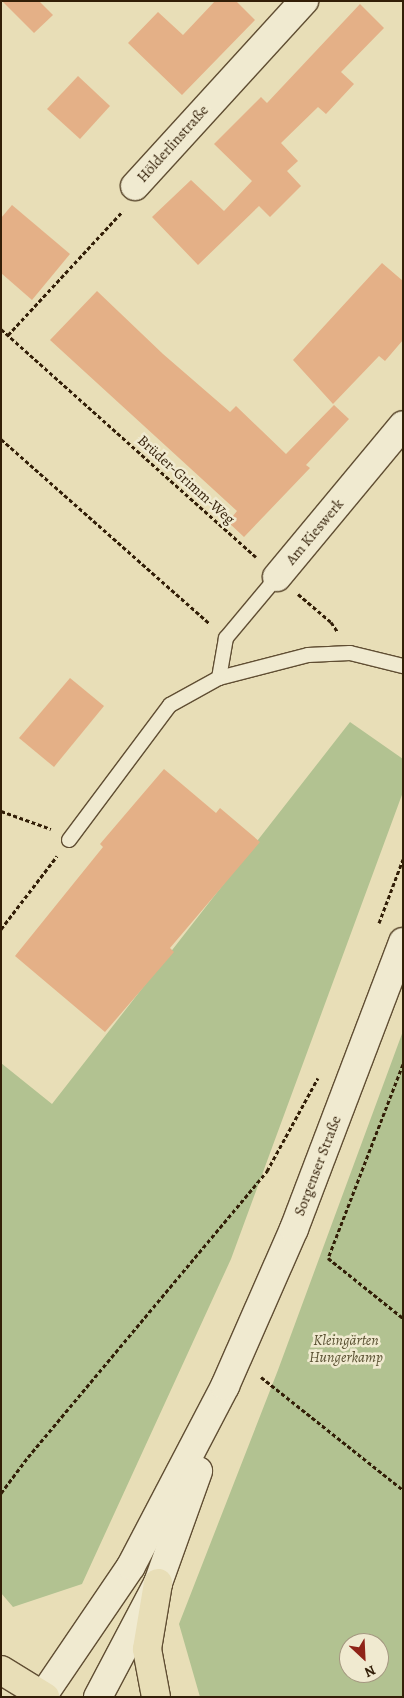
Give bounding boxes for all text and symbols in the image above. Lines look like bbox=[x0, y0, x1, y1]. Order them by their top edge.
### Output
street label: Hölderlinstraße bbox=[134, 102, 212, 186]
street label: Brüder-Grimm-Weg bbox=[134, 432, 238, 528]
street label: Am Kieswerk bbox=[282, 495, 348, 569]
street label: Sorgenser Straße bbox=[291, 1113, 345, 1219]
park label: Kleingärten Hungerkamp bbox=[309, 1331, 383, 1366]
north arrow bbox=[339, 1633, 389, 1683]
text: N bbox=[361, 1660, 379, 1682]

